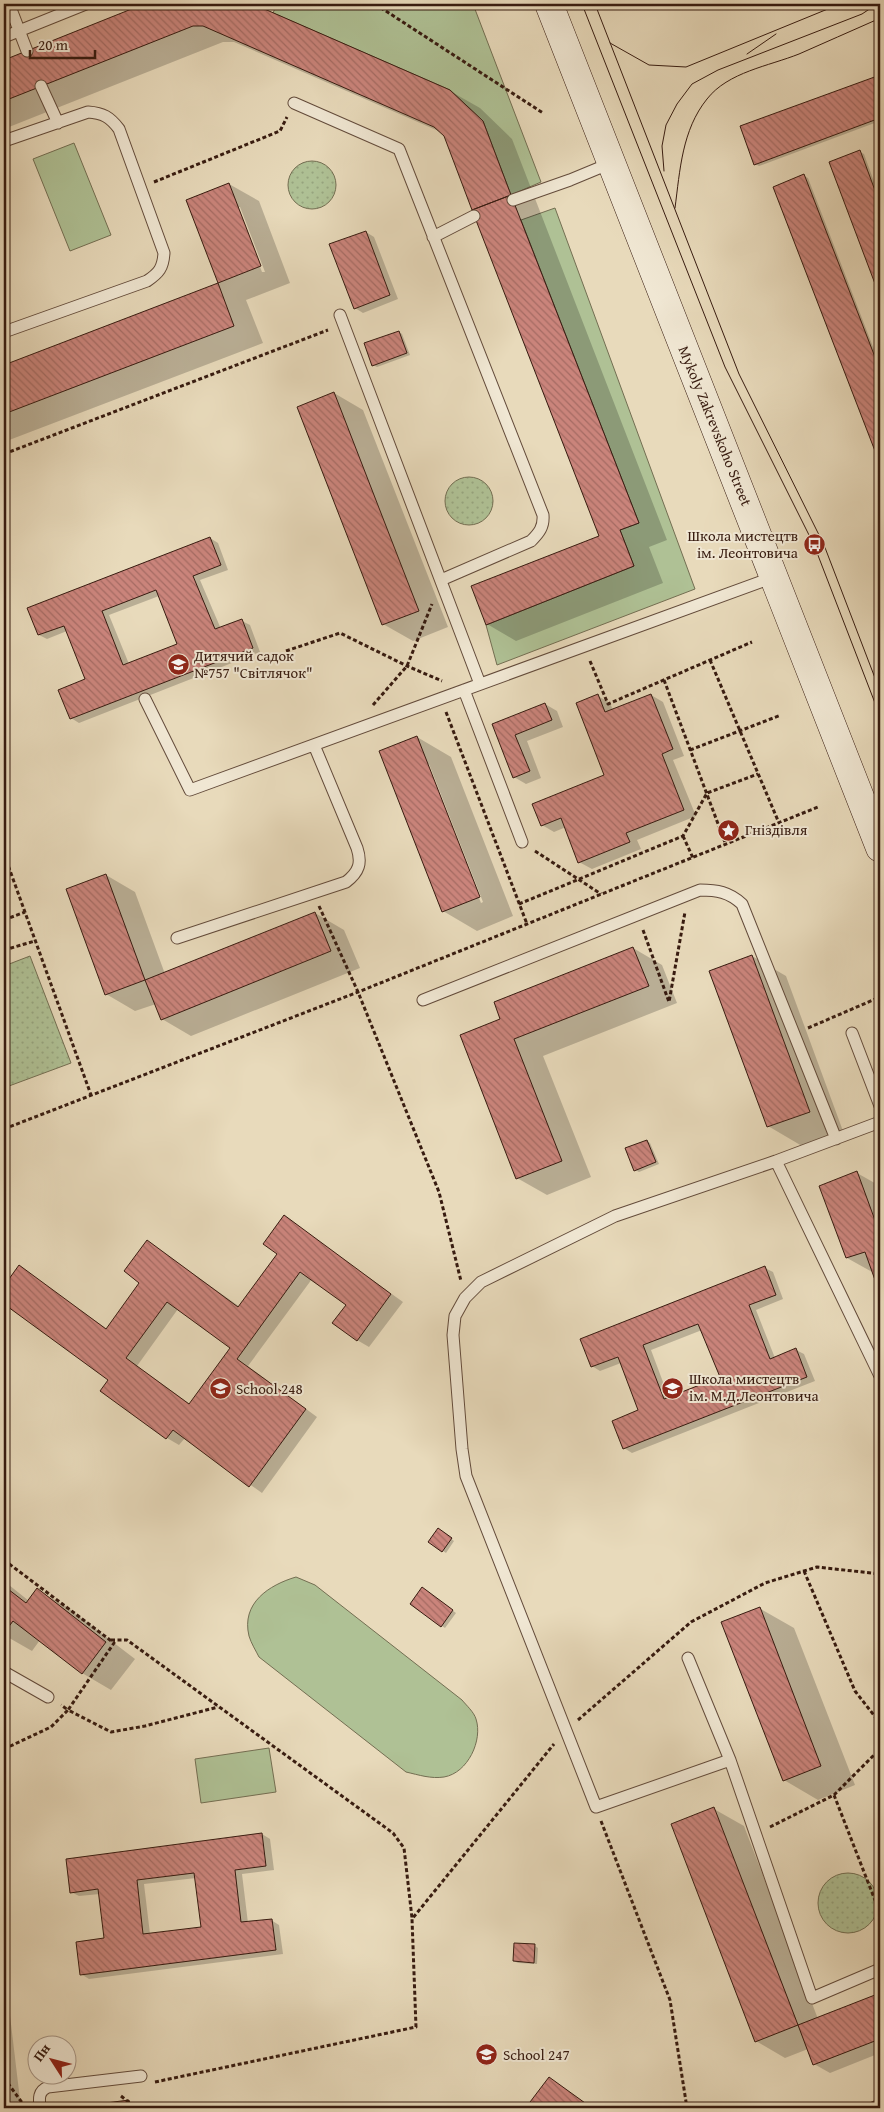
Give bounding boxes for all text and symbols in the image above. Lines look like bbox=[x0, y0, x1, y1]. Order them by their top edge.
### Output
scale bar bbox=[30, 28, 95, 60]
text: 20 m bbox=[38, 34, 69, 55]
street label: Mykoly Zakrevskoho Street bbox=[674, 343, 758, 510]
place label: Школа мистецтв ім. Леонтовича bbox=[688, 525, 799, 563]
bus stop icon: Школа мистецтв ім. Леонтовича bbox=[802, 533, 826, 557]
place label: Дитячий садок №757 "Світлячок" bbox=[193, 645, 313, 683]
school or university icon: Дитячий садок №757 "Світлячок" bbox=[166, 653, 190, 677]
place icon: Гніздівля bbox=[717, 818, 741, 842]
place label: Гніздівля bbox=[745, 819, 808, 840]
place label: Школа мистецтв ім. М.Д.Леонтовича bbox=[689, 1368, 820, 1406]
school or university icon: Школа мистецтв ім. М.Д.Леонтовича bbox=[661, 1376, 685, 1400]
school or university icon: School 248 bbox=[208, 1377, 232, 1401]
place label: School 248 bbox=[236, 1378, 303, 1399]
north arrow bbox=[28, 2034, 78, 2084]
text: Пн bbox=[28, 2039, 55, 2066]
school or university icon: School 247 bbox=[475, 2043, 499, 2067]
place label: School 247 bbox=[503, 2044, 570, 2065]

